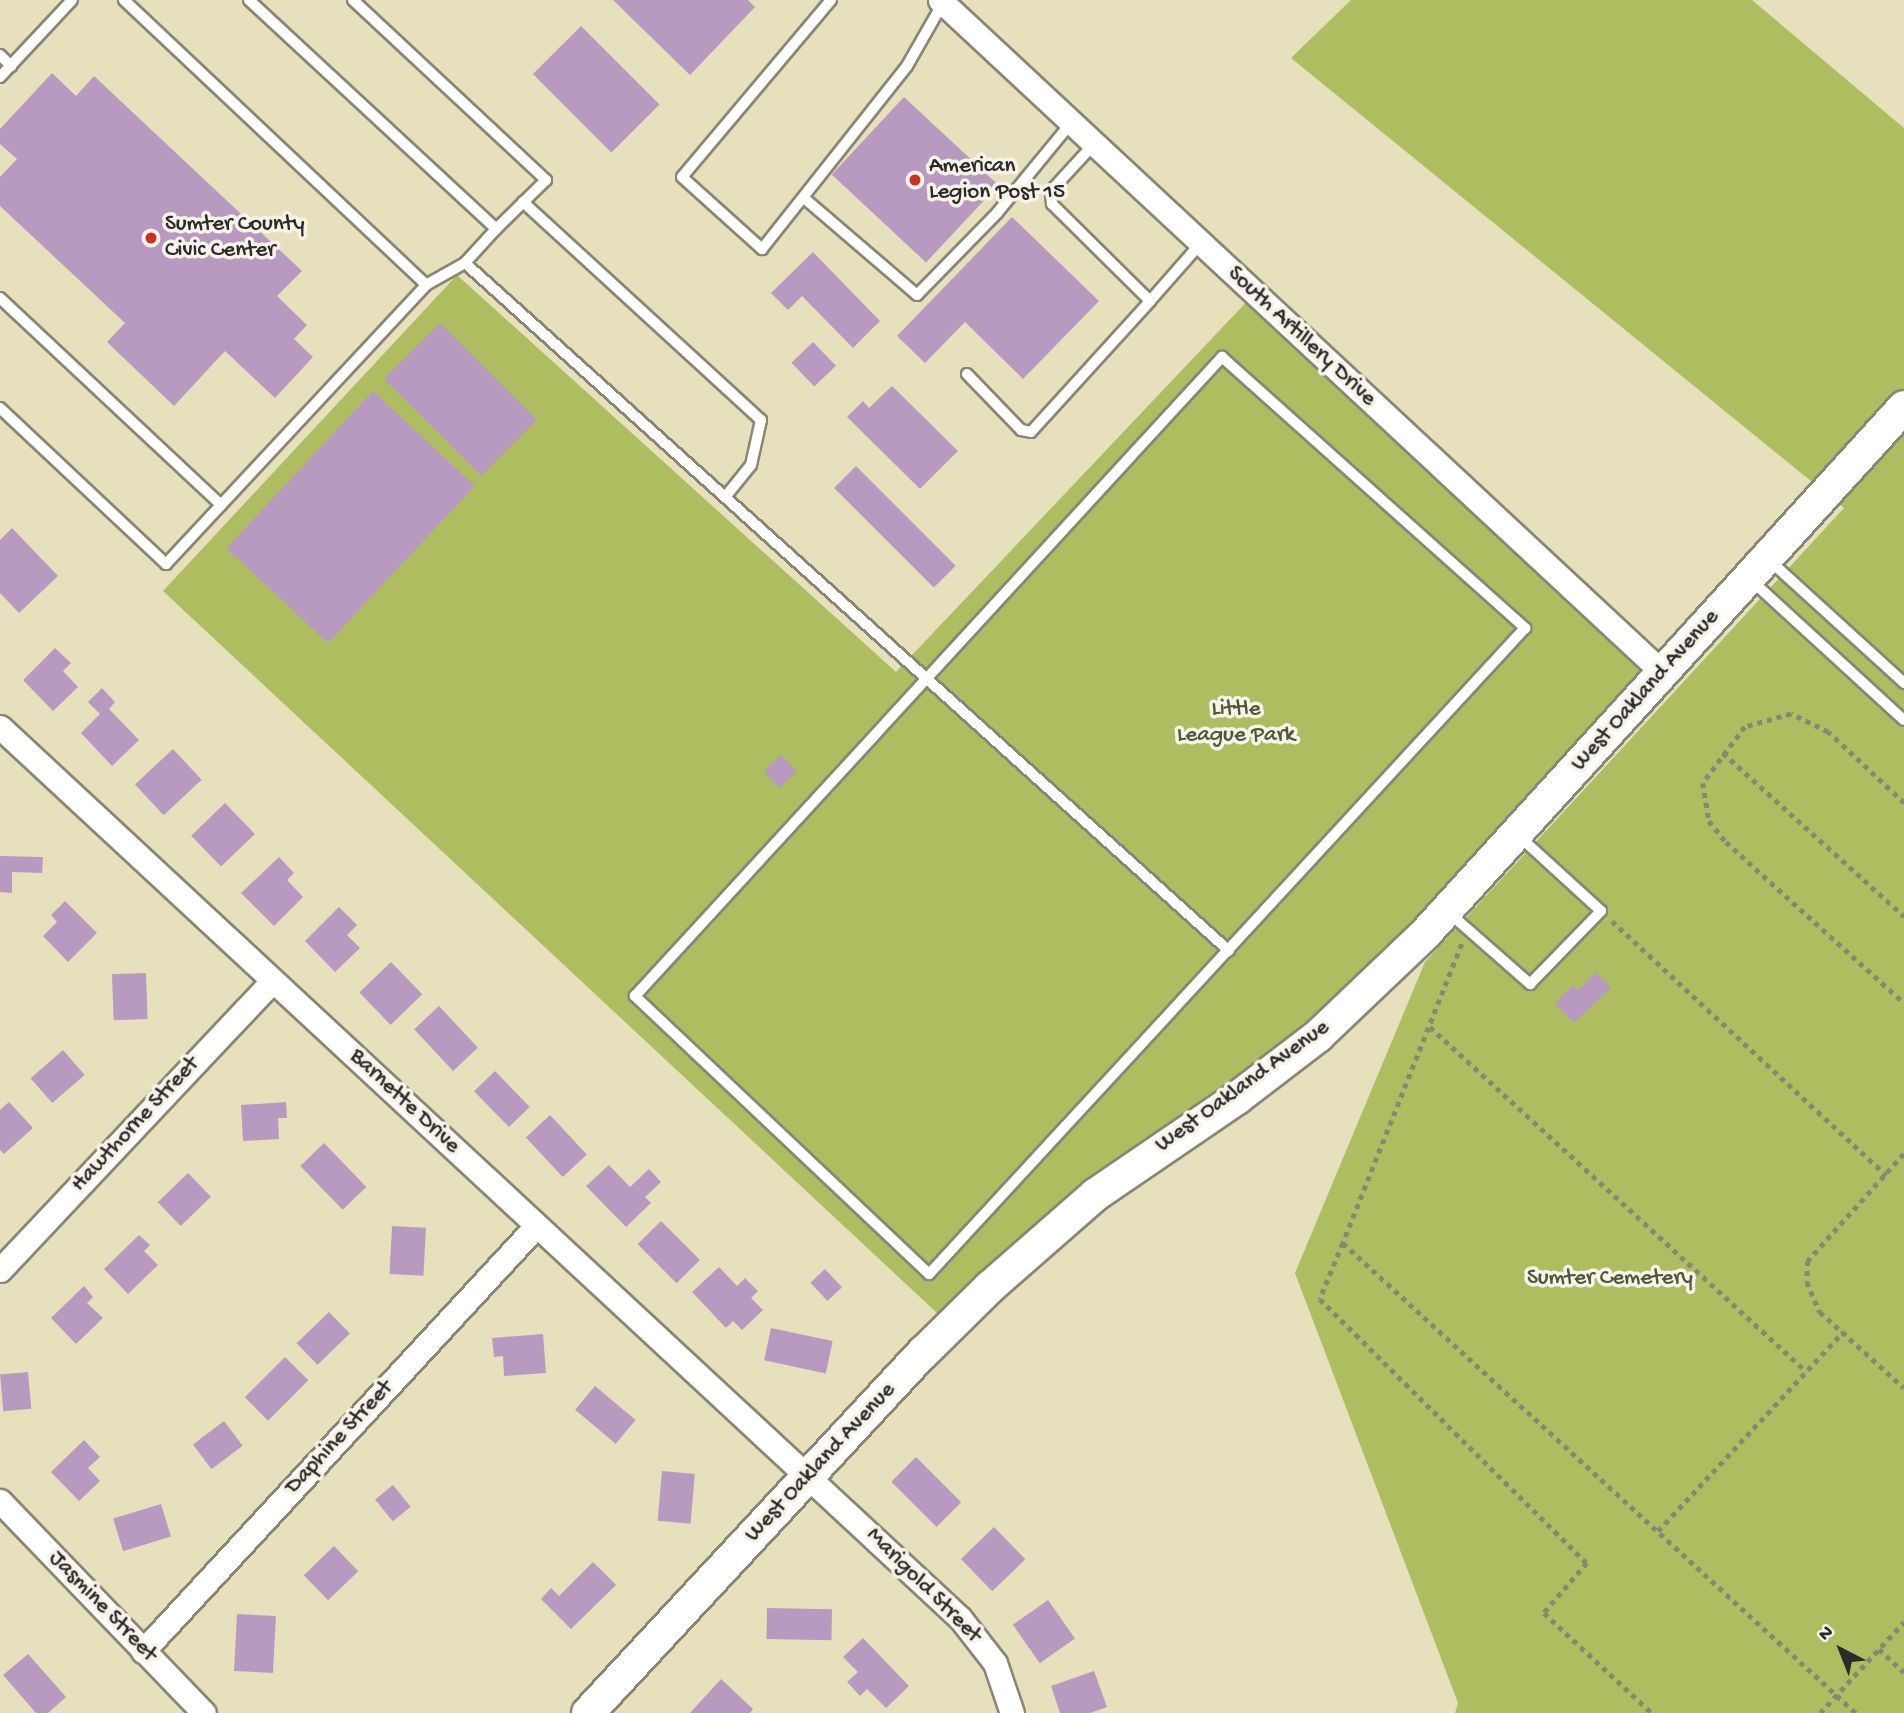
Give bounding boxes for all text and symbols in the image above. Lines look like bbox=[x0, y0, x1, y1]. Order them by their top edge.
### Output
place label: American Legion Post 15 bbox=[929, 153, 1065, 207]
marker: American Legion Post 15 bbox=[907, 172, 923, 188]
place label: Sumter County Civic Center bbox=[165, 211, 304, 265]
marker: Sumter County Civic Center bbox=[143, 230, 159, 246]
street label: South Artillery Drive bbox=[1221, 261, 1381, 413]
street label: West Oakland Avenue bbox=[1566, 604, 1726, 778]
park label: Little League Park bbox=[1177, 696, 1295, 750]
street label: West Oakland Avenue bbox=[1151, 1015, 1335, 1159]
street label: Barnette Drive bbox=[343, 1044, 465, 1160]
street label: Hawthorne Street bbox=[66, 1052, 206, 1198]
park label: Sumter Cemetery bbox=[1527, 1265, 1693, 1293]
street label: Daphine Street bbox=[280, 1375, 400, 1501]
street label: West Oakland Avenue bbox=[740, 1377, 902, 1549]
street label: Marigold Street bbox=[859, 1522, 987, 1650]
street label: Jasmine Street bbox=[42, 1546, 162, 1668]
north arrow bbox=[1806, 1615, 1876, 1685]
text: N bbox=[1814, 1621, 1839, 1647]

